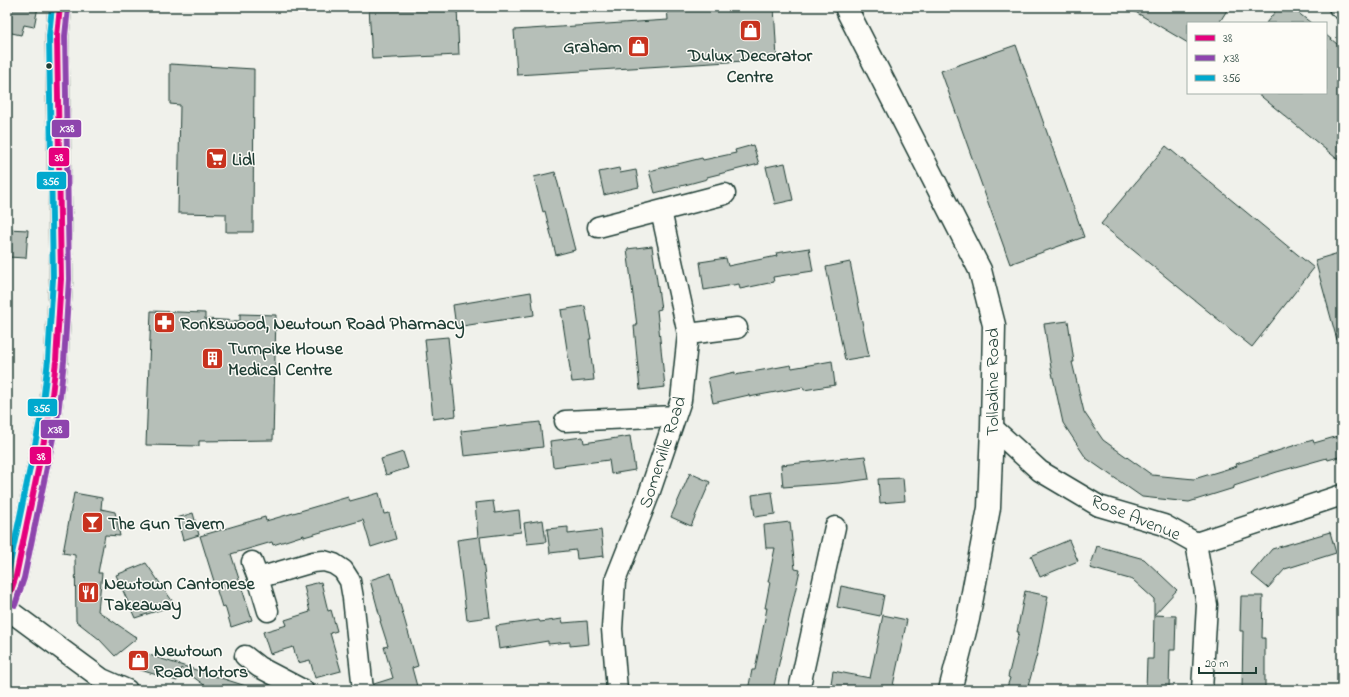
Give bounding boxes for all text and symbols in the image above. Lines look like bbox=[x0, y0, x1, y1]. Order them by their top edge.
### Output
shop icon: Dulux Decorator Centre bbox=[737, 17, 763, 43]
legend bbox=[1187, 22, 1327, 94]
text: 38 bbox=[1223, 30, 1233, 48]
shop icon: Graham bbox=[625, 33, 651, 59]
place label: Graham bbox=[563, 35, 622, 61]
place label: Dulux Decorator Centre bbox=[687, 44, 813, 91]
text: X38 bbox=[1223, 50, 1240, 68]
unlabelled marker bbox=[44, 61, 54, 71]
text: 356 bbox=[1223, 70, 1241, 88]
line badge: X38 bbox=[51, 119, 82, 138]
text: X38 bbox=[59, 121, 75, 137]
supermarket icon: Lidl bbox=[203, 146, 229, 172]
line badge: 38 bbox=[48, 147, 70, 167]
place label: Lidl bbox=[232, 148, 255, 174]
text: 38 bbox=[54, 150, 64, 166]
line badge: 356 bbox=[36, 171, 67, 190]
text: 356 bbox=[42, 174, 59, 190]
pharmacy icon: Ronkswood, Newtown Road Pharmacy bbox=[151, 310, 177, 336]
place label: Ronkswood, Newtown Road Pharmacy bbox=[180, 312, 464, 339]
street label: Tolladine Road bbox=[981, 328, 1007, 436]
place label: Turnpike House Medical Centre bbox=[228, 337, 344, 384]
building icon: Turnpike House Medical Centre bbox=[199, 345, 225, 371]
street label: Somerville Road bbox=[634, 393, 694, 512]
line badge: 356 bbox=[27, 398, 58, 417]
text: 356 bbox=[33, 401, 50, 417]
line badge: X38 bbox=[40, 419, 70, 439]
text: X38 bbox=[47, 422, 63, 438]
line badge: 38 bbox=[29, 446, 52, 465]
text: 38 bbox=[36, 449, 46, 465]
street label: Rose Avenue bbox=[1086, 489, 1185, 549]
bar icon: The Gun Tavern bbox=[80, 510, 106, 536]
place label: The Gun Tavern bbox=[108, 512, 224, 538]
place label: Newtown Cantonese Takeaway bbox=[104, 572, 256, 620]
restaurant icon: Newtown Cantonese Takeaway bbox=[75, 580, 101, 606]
place label: Newtown Road Motors bbox=[154, 639, 248, 686]
shop icon: Newtown Road Motors bbox=[126, 647, 152, 673]
scale bar bbox=[1199, 649, 1256, 675]
text: 20 m bbox=[1205, 655, 1228, 673]

